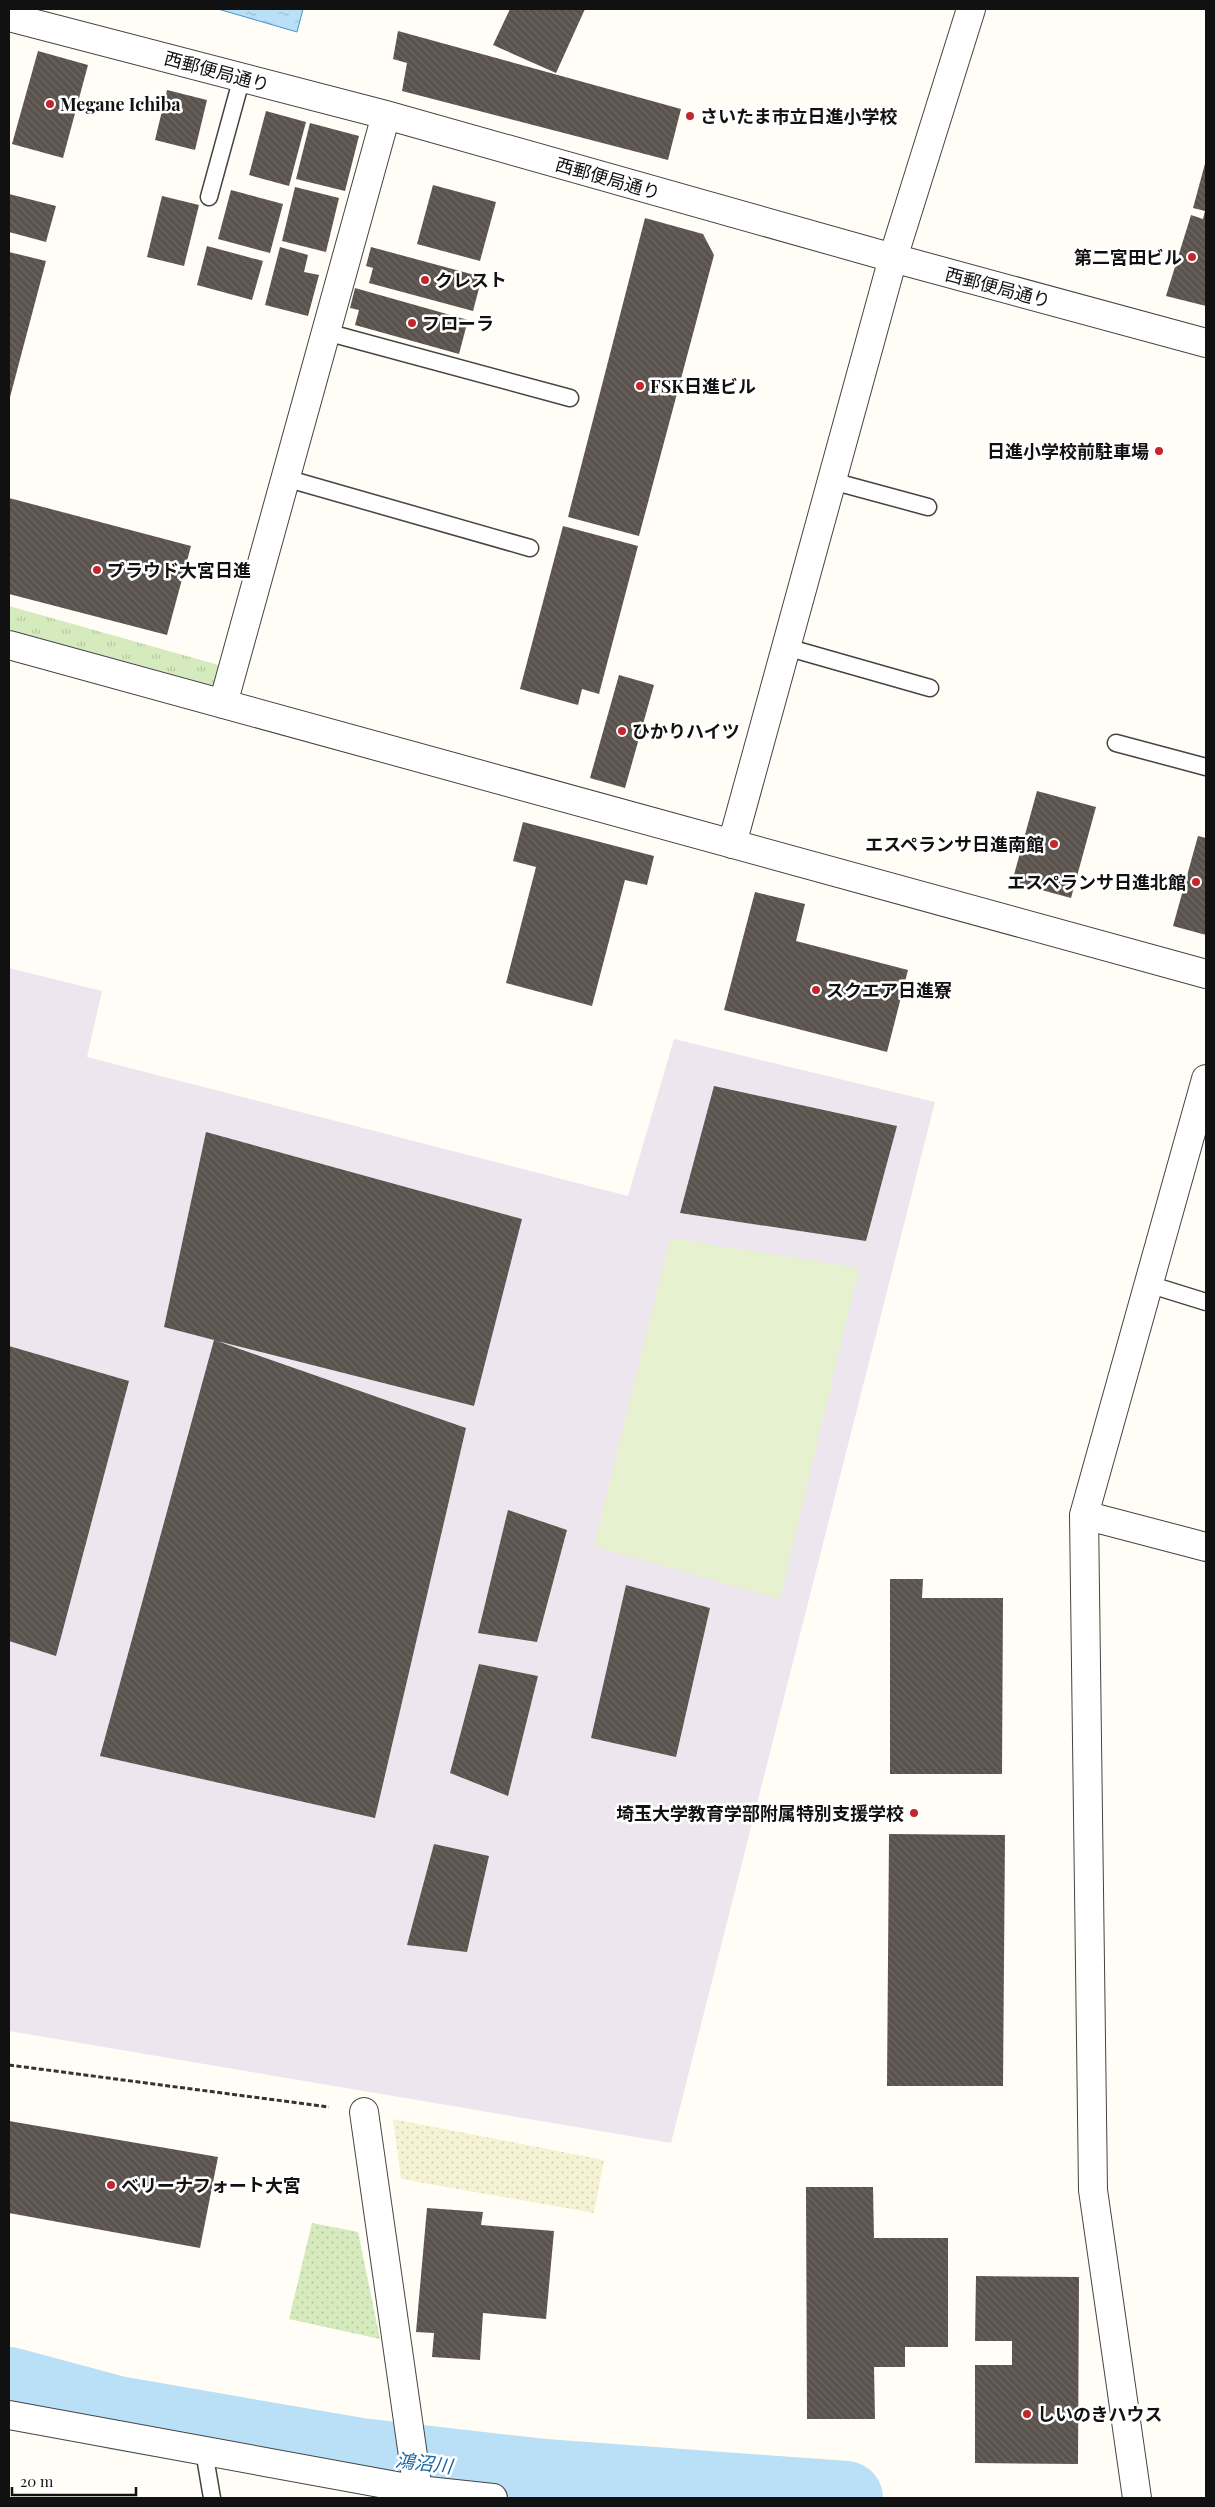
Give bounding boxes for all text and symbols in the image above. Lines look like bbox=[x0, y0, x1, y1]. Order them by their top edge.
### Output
street label: 西郵便局通り bbox=[162, 45, 272, 97]
place label: Megane Ichiba bbox=[60, 92, 181, 116]
marker: Megane Ichiba bbox=[44, 98, 56, 110]
place label: さいたま市立日進小学校 bbox=[700, 104, 897, 128]
marker: さいたま市立日進小学校 bbox=[684, 110, 696, 122]
street label: 西郵便局通り bbox=[553, 152, 663, 204]
place label: 第二宮田ビル bbox=[1074, 245, 1182, 269]
marker: 第二宮田ビル bbox=[1186, 251, 1198, 263]
street label: 西郵便局通り bbox=[943, 261, 1053, 313]
place label: クレスト bbox=[435, 268, 507, 292]
marker: クレスト bbox=[419, 274, 431, 286]
place label: フローラ bbox=[422, 311, 494, 335]
marker: フローラ bbox=[406, 317, 418, 329]
place label: FSK日進ビル bbox=[650, 374, 756, 398]
marker: FSK日進ビル bbox=[634, 380, 646, 392]
place label: 日進小学校前駐車場 bbox=[987, 439, 1149, 463]
marker: 日進小学校前駐車場 bbox=[1153, 445, 1165, 457]
place label: プラウド大宮日進 bbox=[107, 558, 251, 582]
marker: プラウド大宮日進 bbox=[91, 564, 103, 576]
place label: ひかりハイツ bbox=[632, 719, 740, 743]
marker: ひかりハイツ bbox=[616, 725, 628, 737]
place label: エスペランサ日進南館 bbox=[865, 832, 1044, 856]
marker: エスペランサ日進南館 bbox=[1048, 838, 1060, 850]
place label: エスペランサ日進北館 bbox=[1007, 870, 1186, 894]
marker: エスペランサ日進北館 bbox=[1190, 876, 1202, 888]
place label: スクエア日進寮 bbox=[826, 978, 952, 1002]
marker: スクエア日進寮 bbox=[810, 984, 822, 996]
place label: 埼玉大学教育学部附属特別支援学校 bbox=[616, 1801, 904, 1825]
marker: 埼玉大学教育学部附属特別支援学校 bbox=[908, 1807, 920, 1819]
place label: ベリーナフォート大宮 bbox=[121, 2173, 301, 2197]
marker: ベリーナフォート大宮 bbox=[105, 2179, 117, 2191]
place label: しいのきハウス bbox=[1037, 2402, 1162, 2426]
marker: しいのきハウス bbox=[1021, 2408, 1033, 2420]
water label: 鴻沼川 bbox=[394, 2446, 456, 2479]
scale bar bbox=[12, 2464, 136, 2496]
text: 20 m bbox=[20, 2471, 54, 2491]

